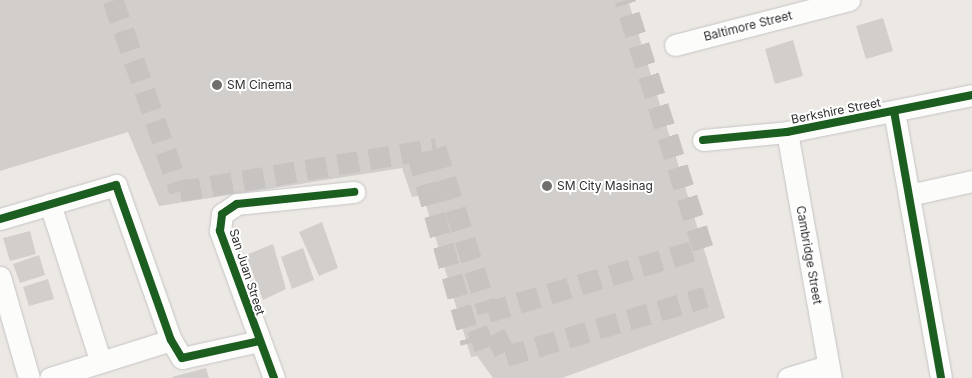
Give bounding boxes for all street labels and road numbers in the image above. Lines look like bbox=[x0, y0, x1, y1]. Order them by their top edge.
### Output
street label: Baltimore Street bbox=[702, 8, 794, 44]
street label: Berkshire Street bbox=[790, 95, 882, 127]
street label: Cambridge Street bbox=[793, 205, 825, 305]
street label: San Juan Street bbox=[226, 227, 268, 317]

